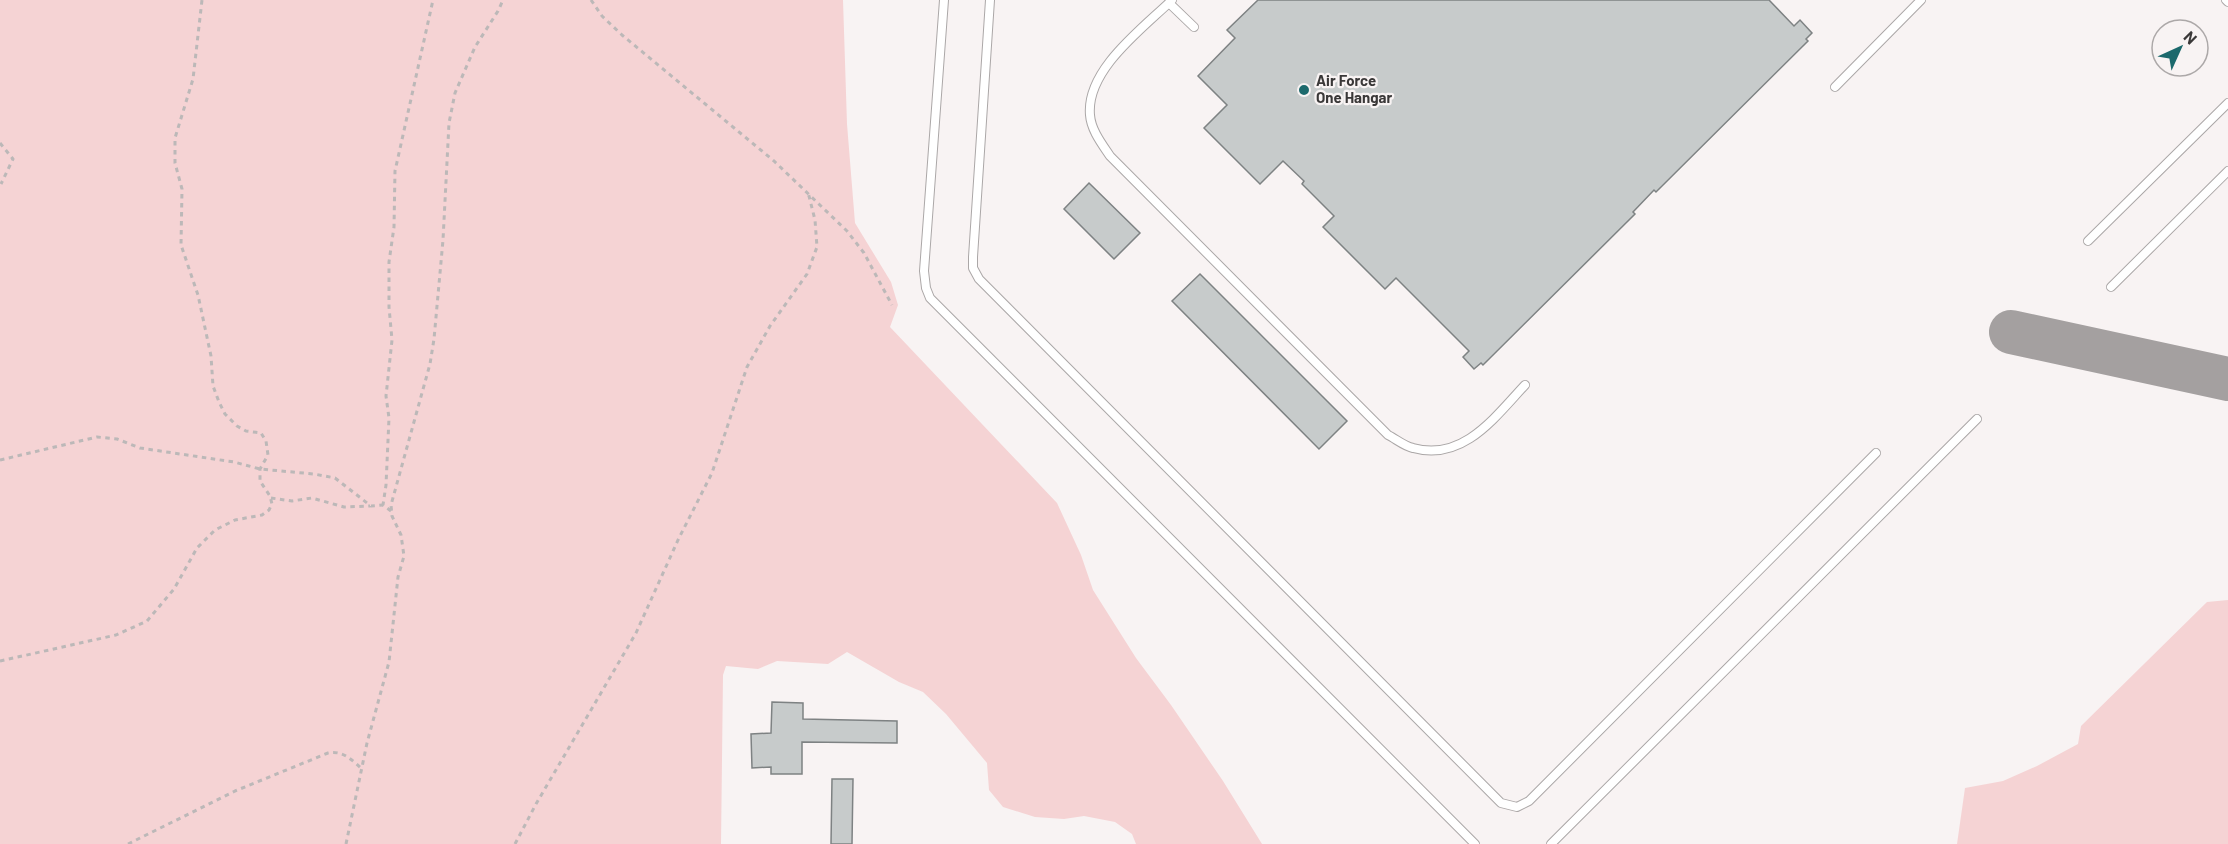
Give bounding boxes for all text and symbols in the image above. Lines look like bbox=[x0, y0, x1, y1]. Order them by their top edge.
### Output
north arrow bbox=[2150, 18, 2210, 78]
text: N bbox=[2180, 27, 2201, 48]
place label: Air Force One Hangar bbox=[1316, 71, 1392, 106]
marker: Air Force One Hangar bbox=[1297, 83, 1311, 97]

